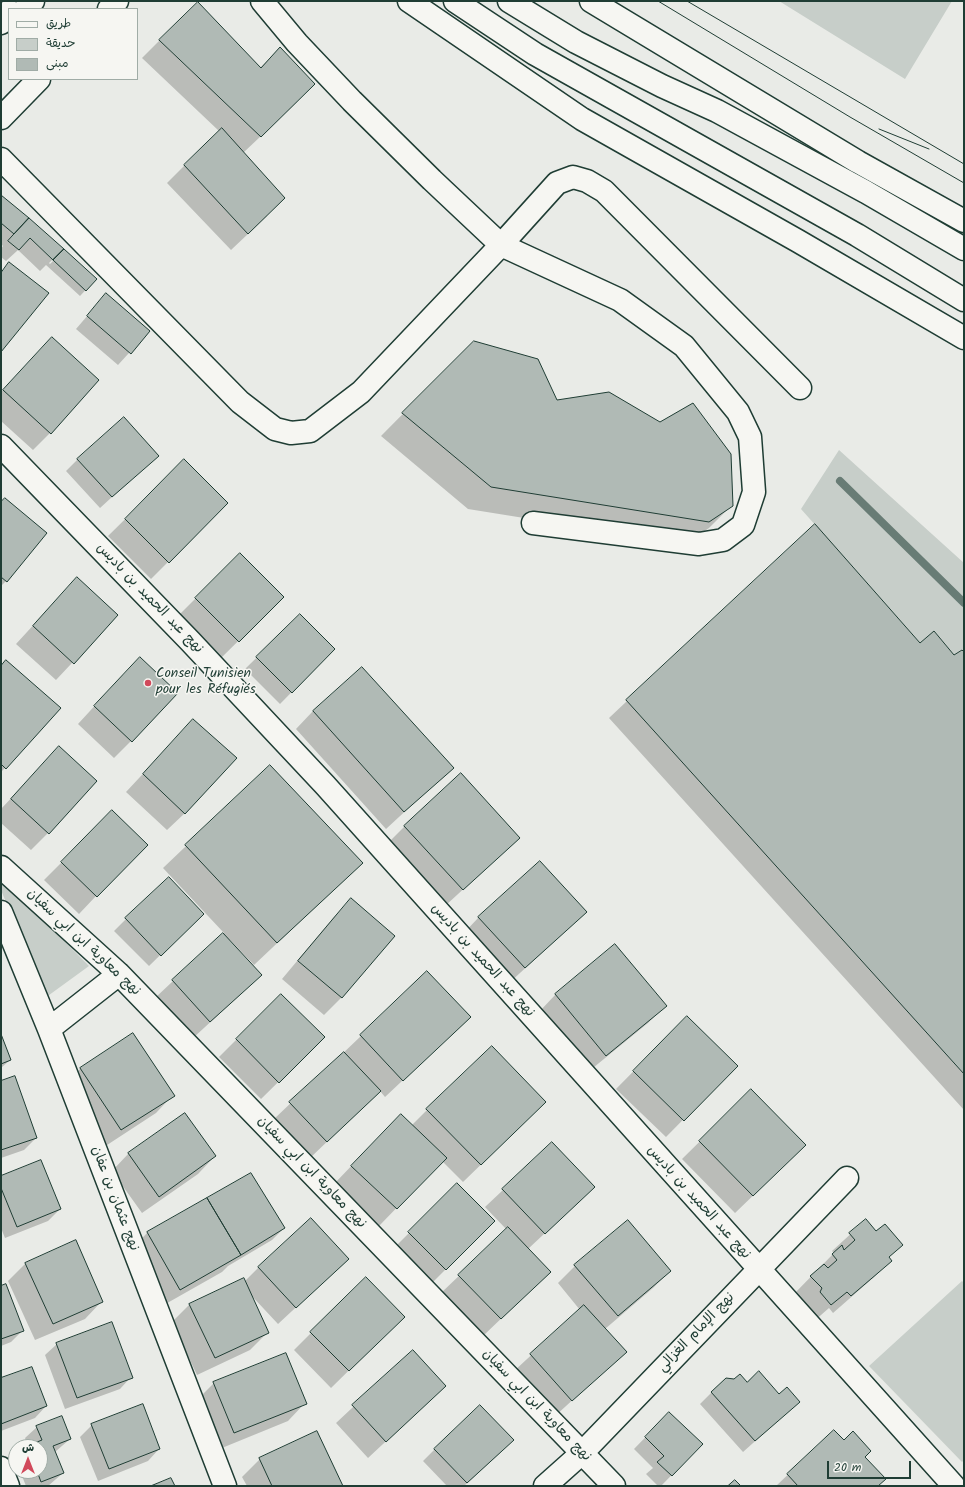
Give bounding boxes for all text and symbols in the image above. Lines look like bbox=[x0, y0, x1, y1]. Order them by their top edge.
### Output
legend bbox=[8, 8, 138, 80]
text: طريق bbox=[46, 14, 71, 33]
text: حديقة bbox=[46, 34, 75, 53]
text: مبنى bbox=[46, 54, 69, 73]
street label: نهج عبد الحميد بن باديس bbox=[92, 540, 206, 658]
place label: Conseil Tunisien pour les Réfugiés bbox=[156, 667, 256, 700]
marker: Conseil Tunisien pour les Réfugiés bbox=[143, 678, 153, 688]
street label: نهج معاوية ابن ابي سفيان bbox=[23, 886, 143, 1000]
street label: نهج عبد الحميد بن باديس bbox=[427, 901, 537, 1021]
street label: نهج معاوية ابن ابي سفيان bbox=[253, 1113, 369, 1233]
street label: نهج عبد الحميد بن باديس bbox=[643, 1143, 753, 1263]
street label: نهج عثمان بن عفان bbox=[86, 1144, 142, 1254]
street label: نهج الإمام الغزالي bbox=[655, 1290, 739, 1376]
street label: نهج معاوية ابن ابي سفيان bbox=[478, 1346, 594, 1466]
north arrow bbox=[8, 1439, 48, 1479]
text: ش bbox=[22, 1439, 34, 1457]
scale bar bbox=[829, 1453, 913, 1479]
text: 20 m bbox=[834, 1458, 861, 1477]

